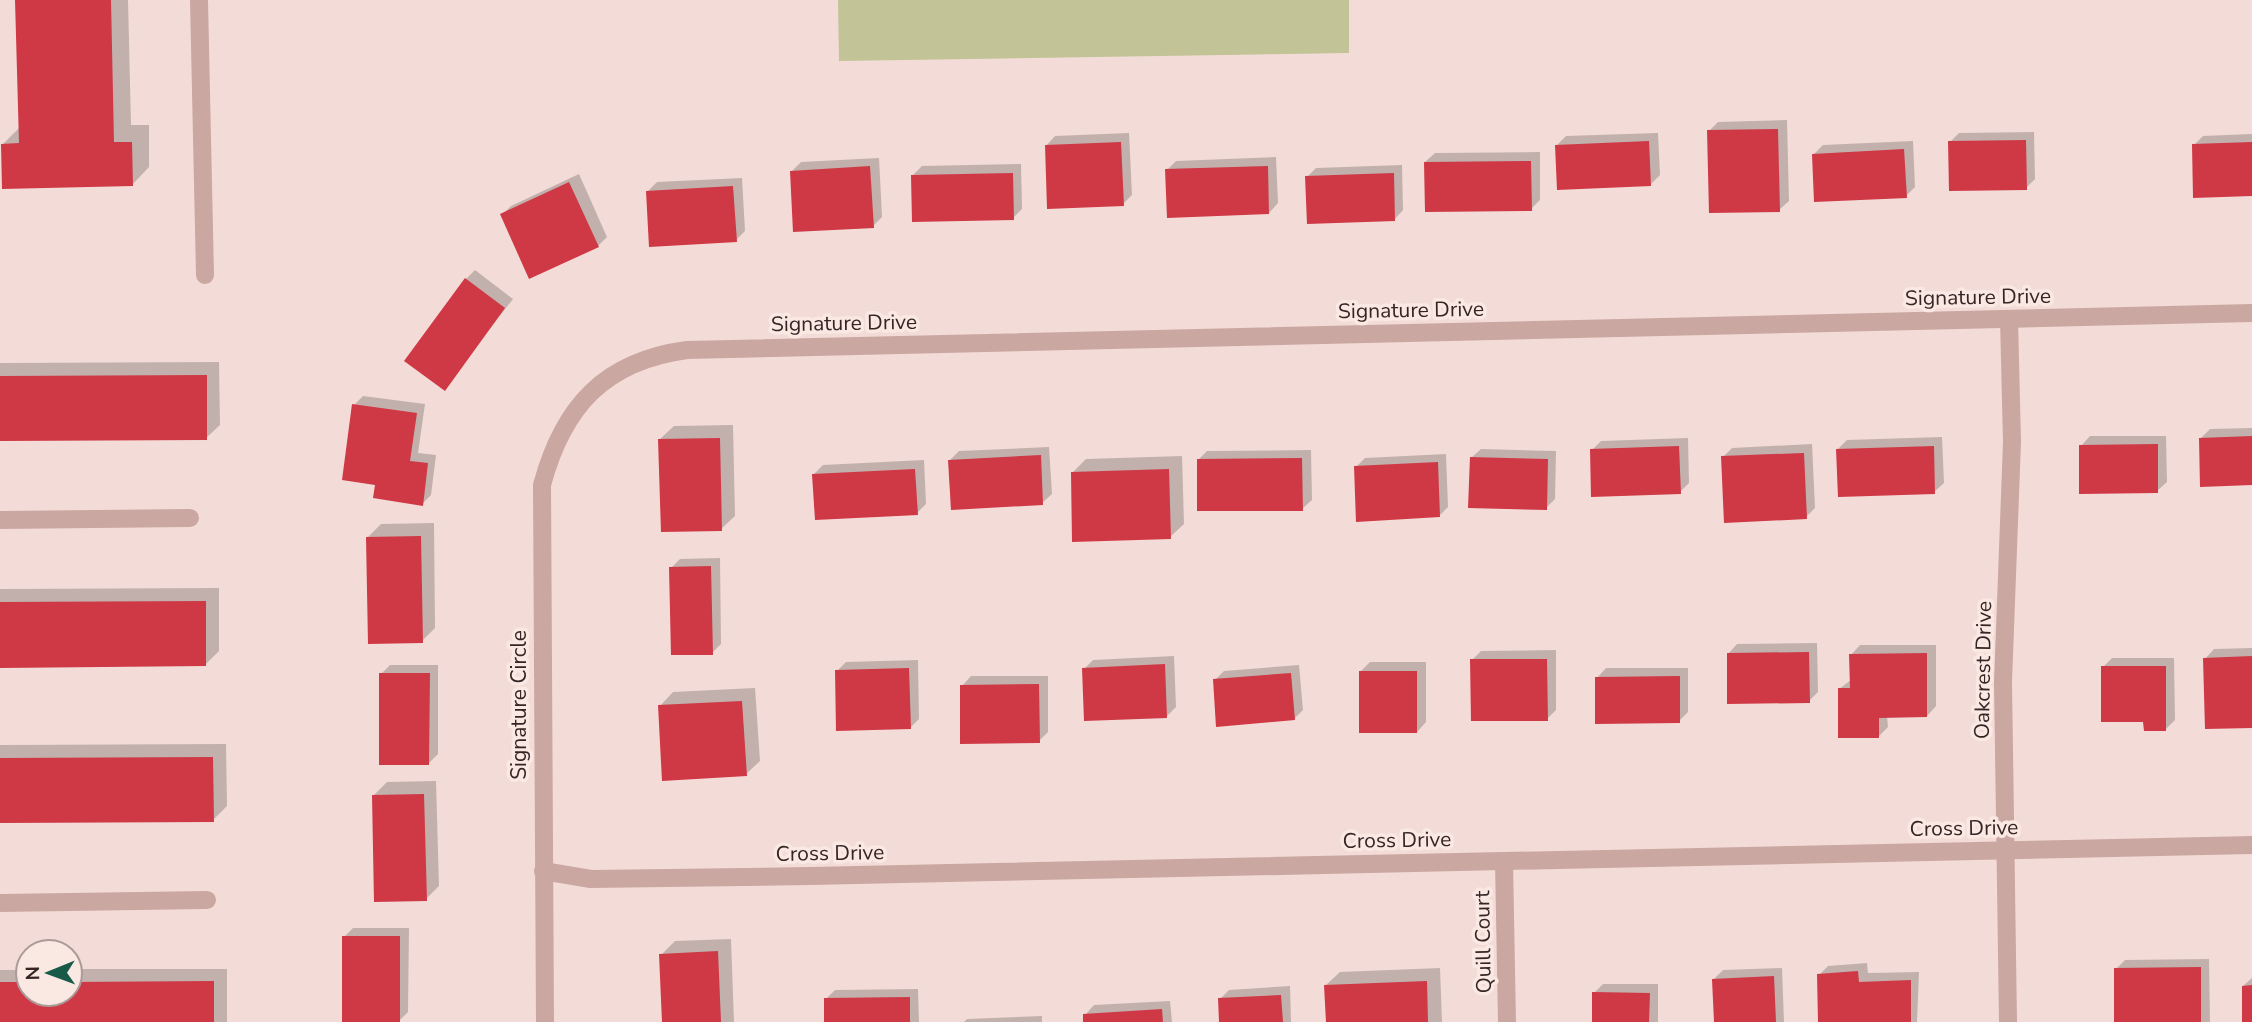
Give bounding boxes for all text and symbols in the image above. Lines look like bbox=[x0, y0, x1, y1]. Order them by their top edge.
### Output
street label: Signature Drive bbox=[1905, 282, 2051, 312]
street label: Signature Drive bbox=[1338, 295, 1484, 325]
street label: Signature Drive bbox=[771, 308, 917, 338]
street label: Oakcrest Drive bbox=[1968, 601, 1998, 739]
street label: Signature Circle bbox=[505, 630, 533, 780]
street label: Cross Drive bbox=[1909, 813, 2019, 843]
street label: Cross Drive bbox=[1342, 825, 1452, 855]
street label: Cross Drive bbox=[775, 838, 885, 868]
street label: Quill Court bbox=[1468, 890, 1498, 994]
north arrow bbox=[14, 938, 84, 1008]
text: N bbox=[20, 966, 46, 981]

